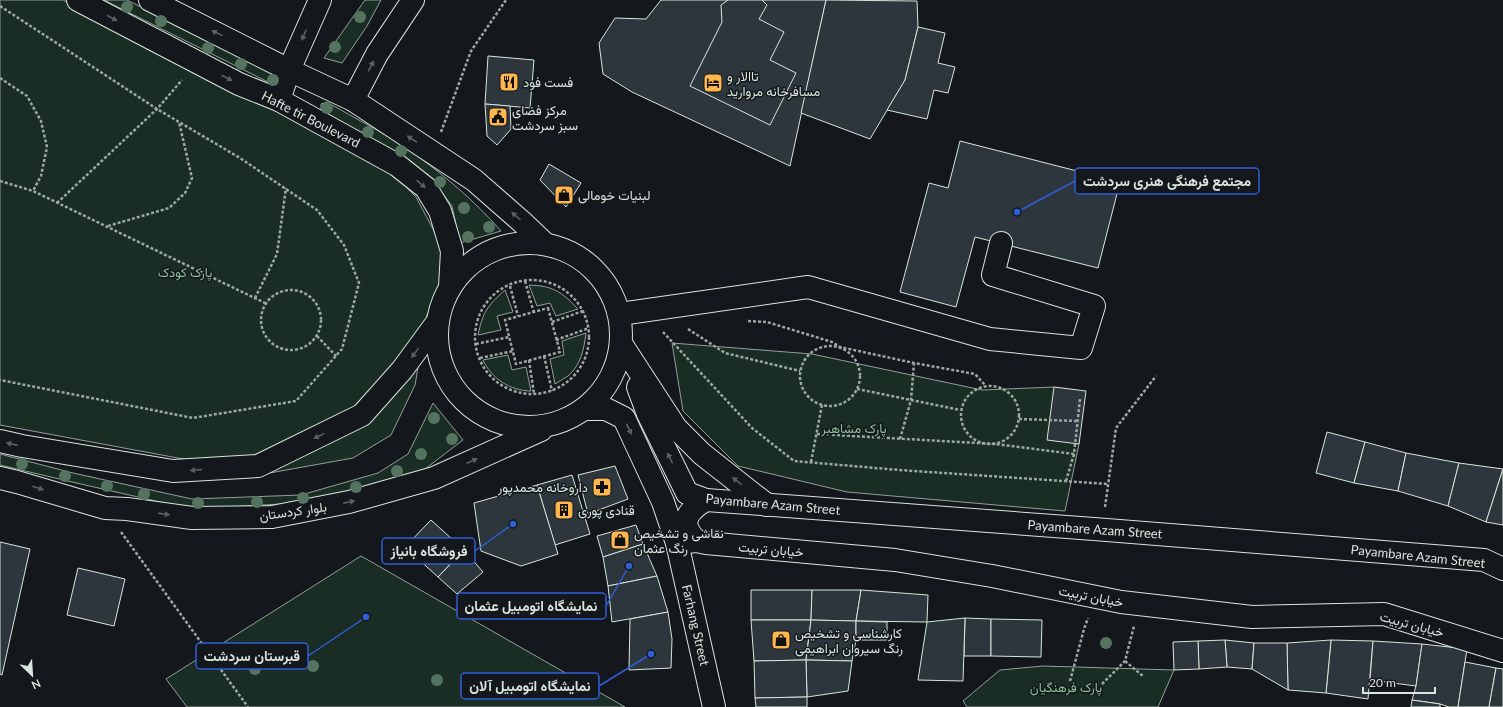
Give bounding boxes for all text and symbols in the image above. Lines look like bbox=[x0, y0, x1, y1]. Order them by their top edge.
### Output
one-way arrow bbox=[106, 15, 118, 21]
one-way arrow bbox=[301, 29, 308, 41]
one-way arrow bbox=[211, 30, 223, 36]
one-way arrow bbox=[368, 60, 374, 72]
place label: تاالار و مسافرخانه مروارید bbox=[727, 68, 820, 100]
restaurant icon: فست فود bbox=[498, 71, 520, 93]
hotel icon: تاالار و مسافرخانه مروارید bbox=[702, 72, 724, 94]
place label: فست فود bbox=[523, 74, 573, 91]
one-way arrow bbox=[221, 75, 233, 82]
street label: Hafte tir Boulevard bbox=[259, 87, 363, 151]
place label: مرکز فضای سبز سردشت bbox=[512, 102, 578, 134]
public building icon: مرکز فضای سبز سردشت bbox=[487, 106, 509, 128]
one-way arrow bbox=[407, 135, 417, 143]
callout: مجتمع فرهنگی هنری سردشت bbox=[1075, 168, 1259, 194]
text: مجتمع فرهنگی هنری سردشت bbox=[1083, 172, 1251, 191]
one-way arrow bbox=[416, 180, 426, 189]
shop icon: لبنیات خومالی bbox=[553, 184, 575, 206]
place label: لبنیات خومالی bbox=[578, 187, 650, 204]
one-way arrow bbox=[511, 211, 521, 221]
park label: پارک کودک bbox=[158, 264, 212, 282]
one-way arrow bbox=[411, 347, 419, 358]
park label: پارک مشاهبر bbox=[820, 420, 887, 438]
one-way arrow bbox=[626, 423, 632, 435]
one-way arrow bbox=[313, 433, 324, 439]
one-way arrow bbox=[6, 440, 18, 446]
one-way arrow bbox=[667, 453, 673, 464]
one-way arrow bbox=[466, 458, 477, 464]
one-way arrow bbox=[190, 466, 202, 473]
pharmacy icon: داروخانه محمدپور bbox=[591, 476, 613, 498]
one-way arrow bbox=[731, 477, 742, 485]
place label: داروخانه محمدپور bbox=[497, 479, 588, 497]
one-way arrow bbox=[32, 485, 44, 491]
street label: Payambare Azam Street bbox=[705, 490, 841, 518]
street label: بلوار کردستان bbox=[258, 498, 328, 525]
one-way arrow bbox=[342, 498, 355, 504]
building icon: قنادی پوری bbox=[553, 499, 575, 521]
place label: قنادی پوری bbox=[578, 502, 635, 520]
one-way arrow bbox=[158, 511, 170, 517]
street label: Payambare Azam Street bbox=[1027, 516, 1163, 542]
place label: نقاشی و تشخیص رنگ عثمان bbox=[634, 525, 724, 557]
shop icon: نقاشی و تشخیص رنگ عثمان bbox=[609, 529, 631, 551]
callout: فروشگاه بانیاز bbox=[382, 538, 475, 564]
street label: خیابان تربیت bbox=[738, 538, 805, 561]
street label: Payambare Azam Street bbox=[1350, 541, 1486, 571]
text: فروشگاه بانیاز bbox=[389, 542, 468, 560]
street label: خیابان تربیت bbox=[1057, 582, 1125, 611]
street label: Farhang Street bbox=[679, 583, 713, 668]
callout: نمایشگاه اتومبیل عثمان bbox=[457, 593, 606, 619]
text: نمایشگاه اتومبیل عثمان bbox=[465, 597, 597, 615]
street label: خیابان تربیت bbox=[1378, 608, 1446, 641]
place label: کارشناسی و تشخیص رنگ سیروان ابراهیمی bbox=[795, 625, 903, 657]
shop icon: کارشناسی و تشخیص رنگ سیروان ابراهیمی bbox=[770, 629, 792, 651]
callout: قبرستان سردشت bbox=[196, 643, 308, 669]
text: قبرستان سردشت bbox=[204, 647, 300, 665]
north arrow bbox=[12, 655, 52, 695]
scale bar bbox=[1363, 669, 1435, 695]
callout: نمایشگاه اتومبیل آلان bbox=[461, 673, 599, 699]
text: 20 m bbox=[1369, 675, 1396, 690]
text: N bbox=[30, 677, 43, 692]
text: نمایشگاه اتومبیل آلان bbox=[469, 677, 591, 695]
park label: پارک فرهنگیان bbox=[1030, 679, 1102, 697]

